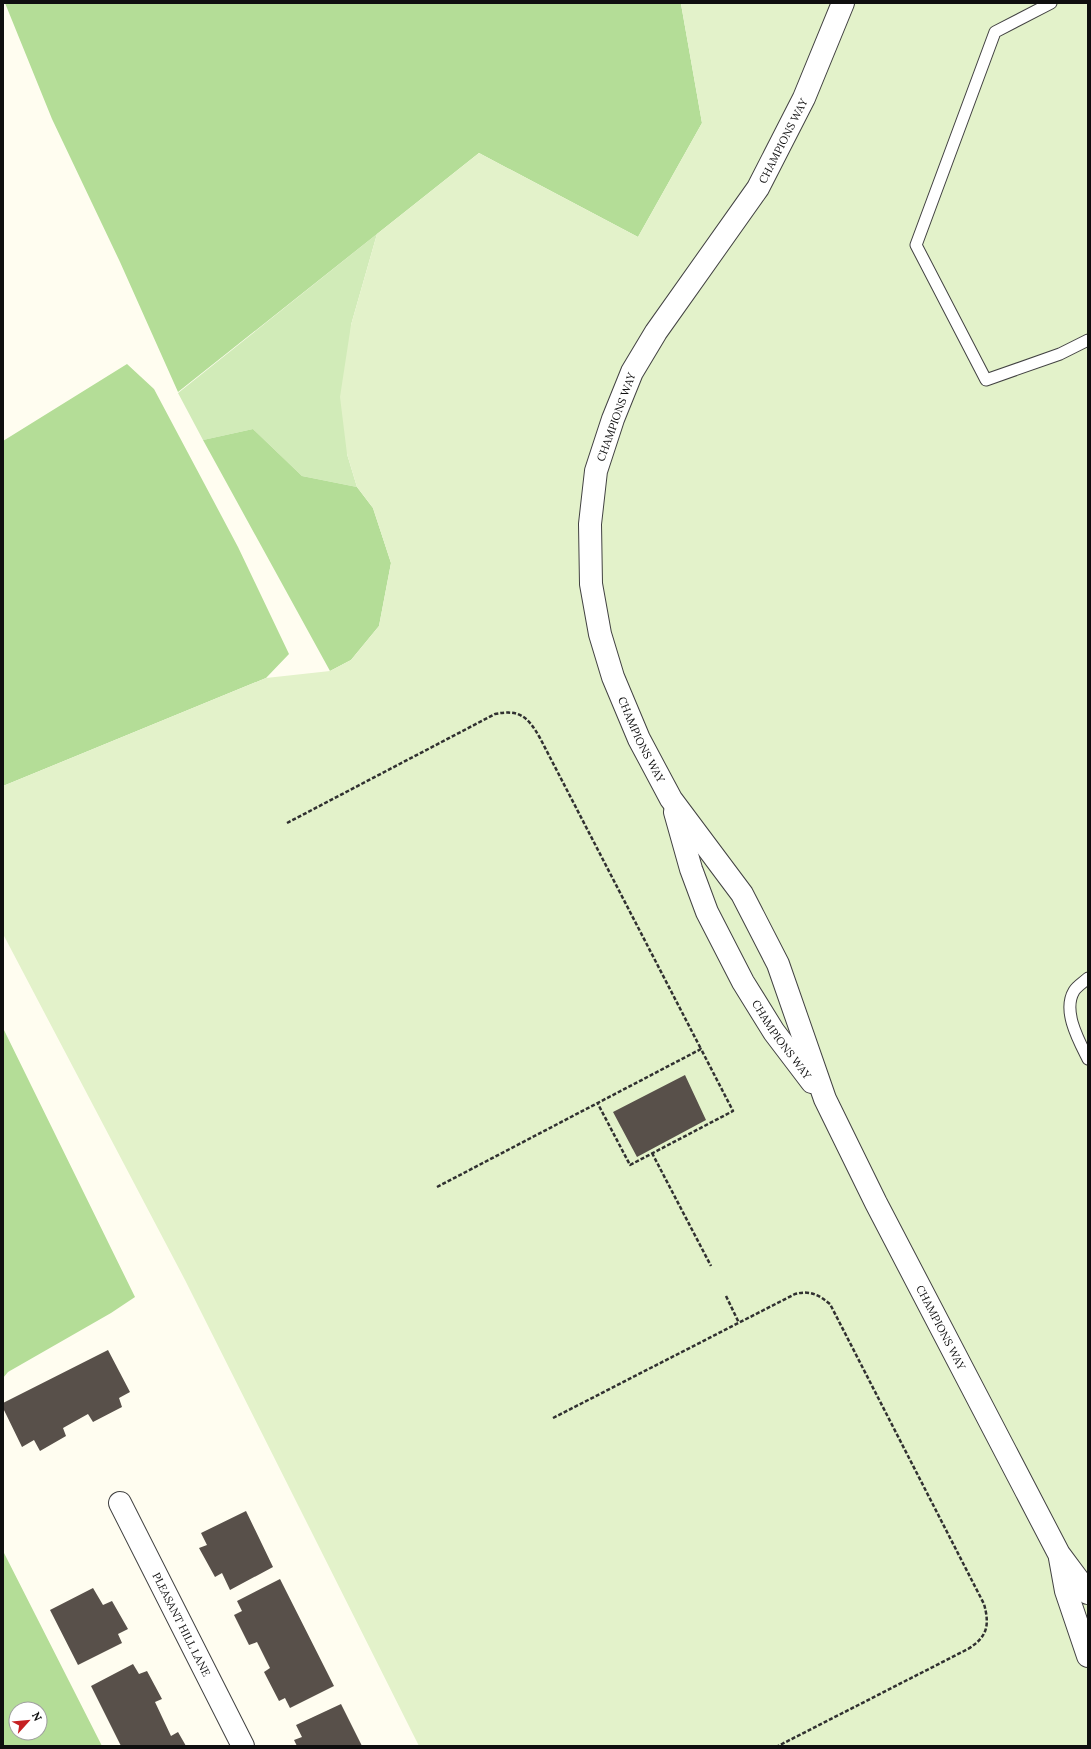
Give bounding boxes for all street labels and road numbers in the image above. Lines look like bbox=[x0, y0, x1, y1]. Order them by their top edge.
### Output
street label: CHAMPIONS WAY bbox=[756, 95, 811, 186]
street label: CHAMPIONS WAY bbox=[593, 370, 639, 463]
street label: CHAMPIONS WAY bbox=[615, 694, 668, 786]
street label: CHAMPIONS WAY bbox=[749, 997, 815, 1083]
street label: CHAMPIONS WAY bbox=[913, 1283, 969, 1373]
street label: PLEASANT HILL LANE bbox=[149, 1570, 214, 1679]

